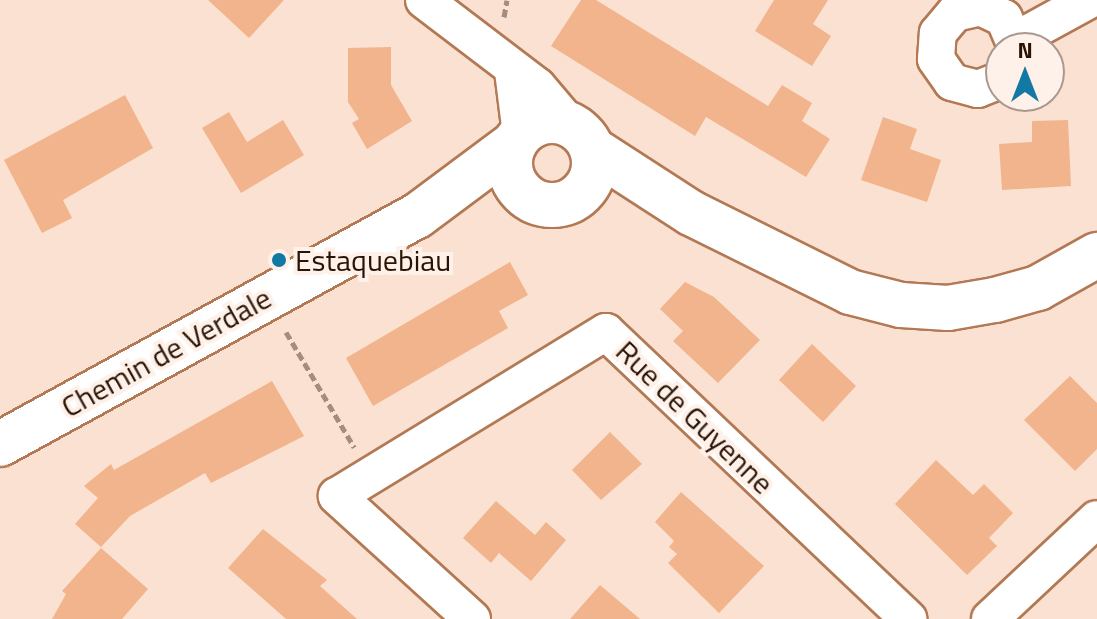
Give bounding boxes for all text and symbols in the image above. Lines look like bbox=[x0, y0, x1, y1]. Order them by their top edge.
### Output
north arrow bbox=[985, 32, 1065, 112]
text: N bbox=[1017, 33, 1033, 67]
place label: Estaquebiau bbox=[295, 242, 451, 278]
marker: Estaquebiau bbox=[270, 251, 288, 269]
street label: Chemin de Verdale bbox=[55, 279, 277, 425]
street label: Rue de Guyenne bbox=[609, 333, 781, 501]

